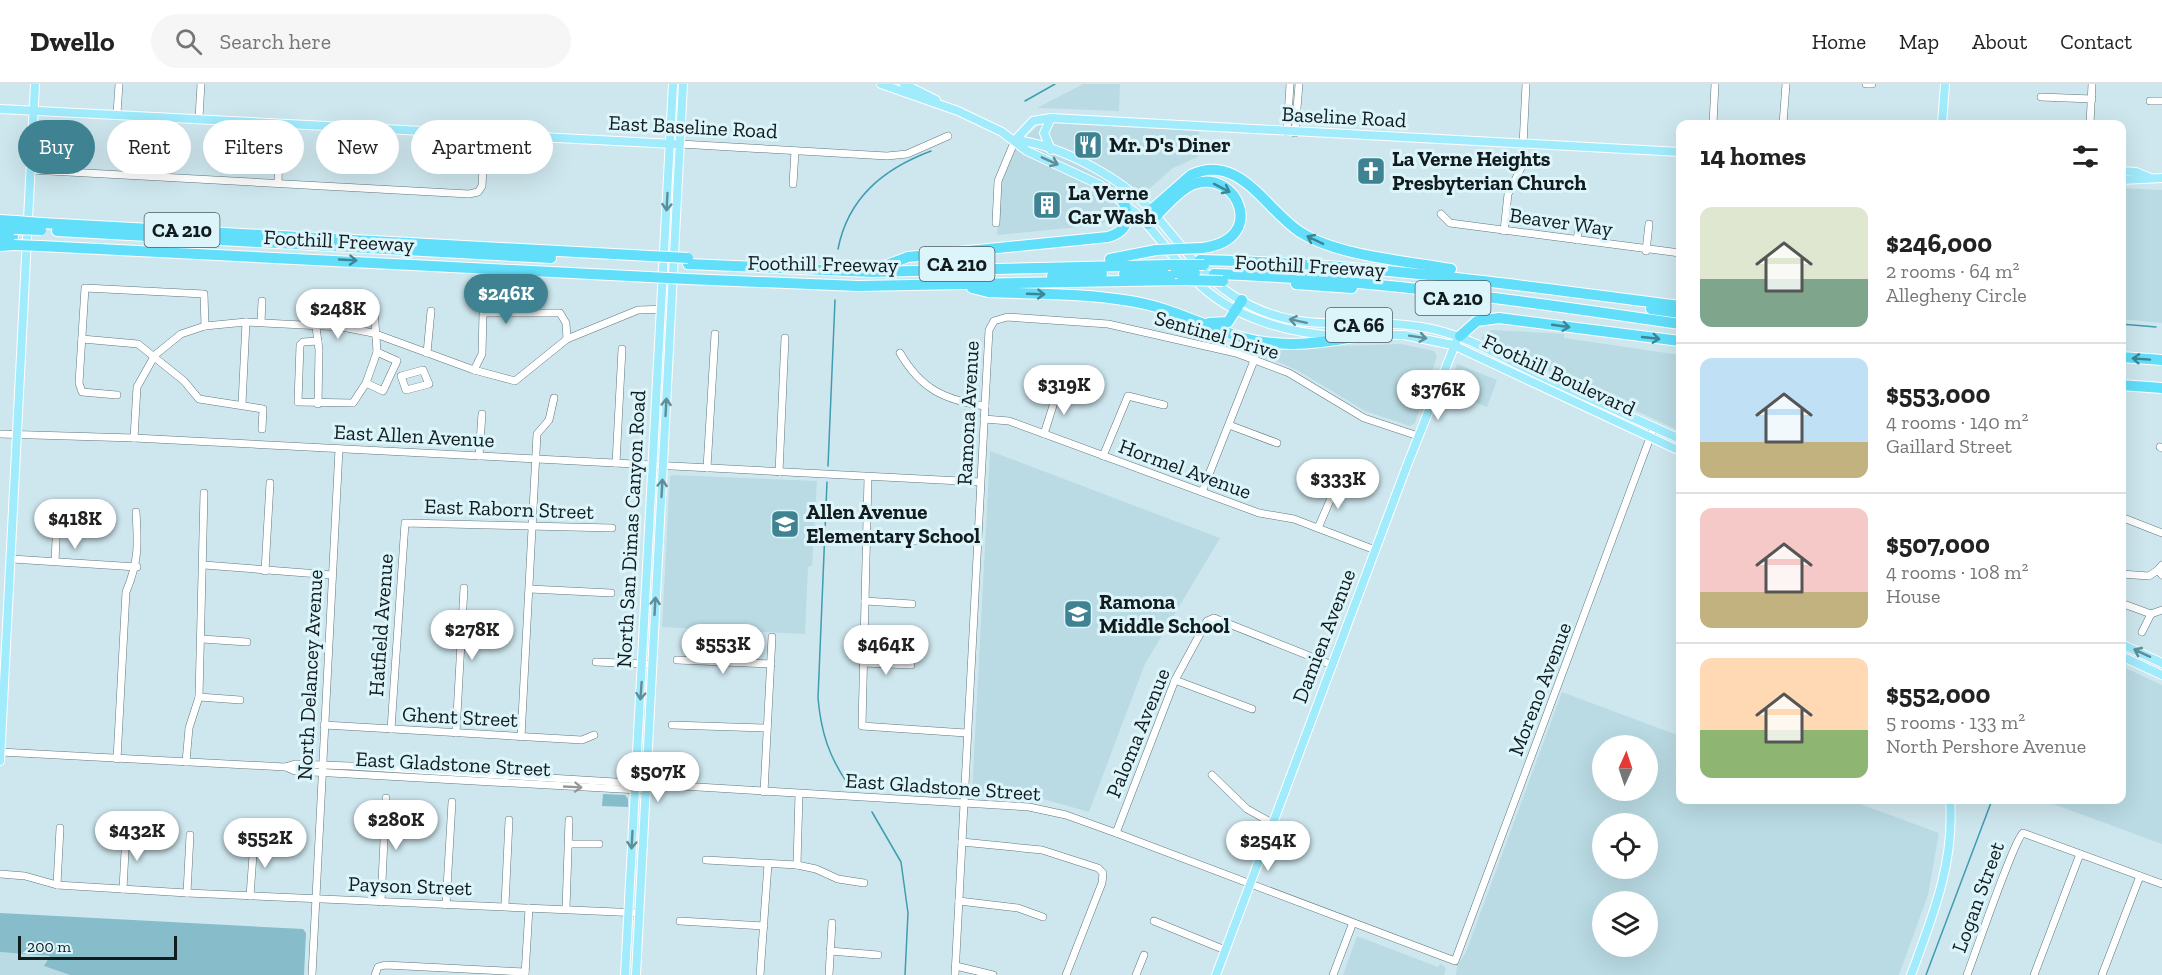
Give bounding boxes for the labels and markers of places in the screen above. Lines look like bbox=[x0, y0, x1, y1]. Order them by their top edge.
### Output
restaurant icon: Mr. D's Diner bbox=[1072, 129, 1104, 161]
place label: Mr. D's Diner bbox=[1109, 132, 1230, 157]
place label: La Verne Heights Presbyterian Church bbox=[1392, 146, 1586, 195]
church icon: La Verne Heights Presbyterian Church bbox=[1355, 155, 1387, 187]
place label: La Verne Car Wash bbox=[1068, 180, 1156, 229]
building icon: La Verne Car Wash bbox=[1031, 189, 1063, 221]
pin: $246K bbox=[464, 274, 548, 325]
pin: $248K bbox=[296, 289, 380, 340]
pin: $319K bbox=[1022, 365, 1106, 416]
pin: $376K bbox=[1396, 370, 1480, 421]
pin: $333K bbox=[1296, 459, 1380, 510]
pin: $418K bbox=[33, 499, 117, 550]
place label: Allen Avenue Elementary School bbox=[806, 499, 980, 548]
school or university icon: Allen Avenue Elementary School bbox=[769, 508, 801, 540]
place label: Ramona Middle School bbox=[1099, 589, 1230, 638]
school or university icon: Ramona Middle School bbox=[1062, 598, 1094, 630]
pin: $278K bbox=[430, 610, 514, 661]
pin: $553K bbox=[681, 624, 765, 675]
pin: $464K bbox=[844, 625, 928, 676]
pin: $507K bbox=[616, 752, 700, 803]
pin: $280K bbox=[354, 800, 438, 851]
pin: $432K bbox=[95, 811, 179, 862]
pin: $552K bbox=[223, 818, 307, 869]
pin: $254K bbox=[1226, 821, 1310, 872]

